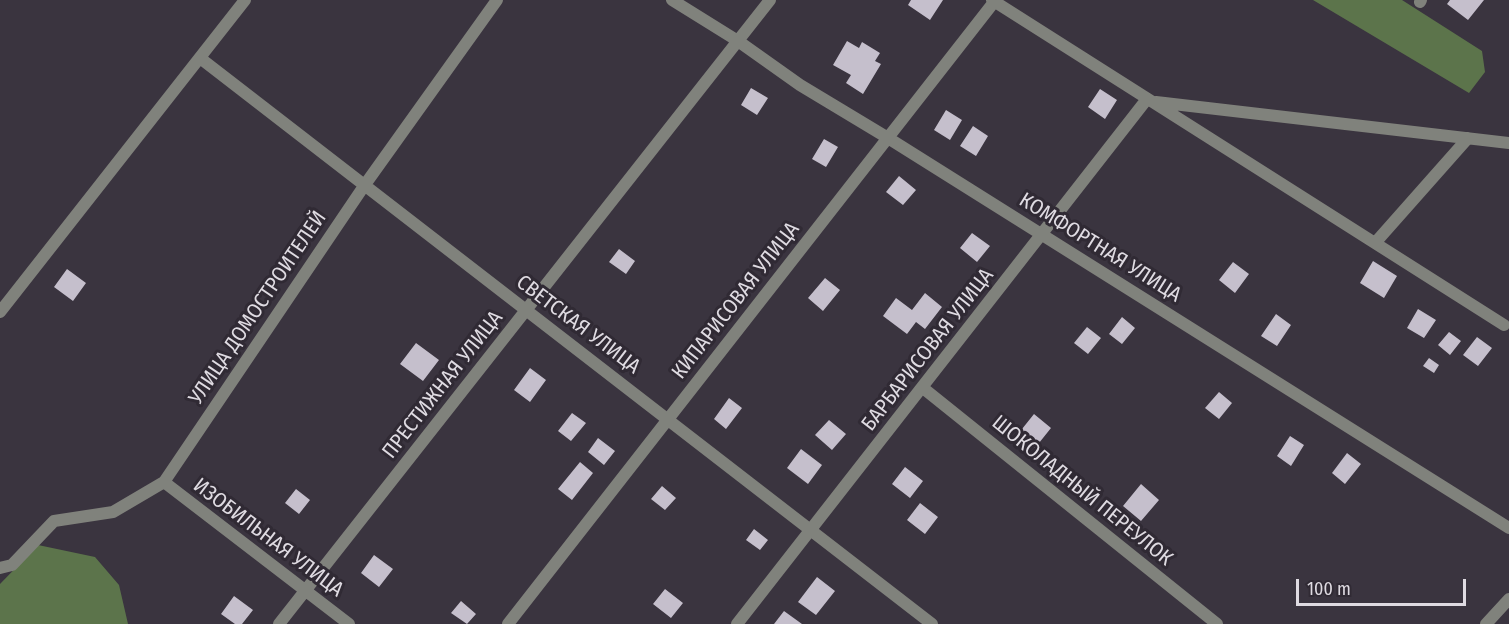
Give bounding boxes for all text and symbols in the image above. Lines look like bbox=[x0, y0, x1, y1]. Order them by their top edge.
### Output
street label: КОМФОРТНАЯ УЛИЦА bbox=[1014, 188, 1186, 308]
street label: УЛИЦА ДОМОСТРОИТЕЛЕЙ bbox=[184, 207, 332, 409]
street label: КИПАРИСОВАЯ УЛИЦА bbox=[667, 217, 805, 385]
street label: БАРБАРИСОВАЯ УЛИЦА bbox=[857, 264, 999, 436]
street label: СВЕТСКАЯ УЛИЦА bbox=[511, 270, 645, 380]
street label: ПРЕСТИЖНАЯ УЛИЦА bbox=[377, 306, 509, 464]
street label: ШОКОЛАДНЫЙ ПЕРЕУЛОК bbox=[987, 410, 1177, 572]
street label: ИЗОБИЛЬНАЯ УЛИЦА bbox=[188, 473, 348, 603]
scale bar bbox=[1299, 567, 1468, 605]
text: 100 m bbox=[1307, 578, 1351, 600]

